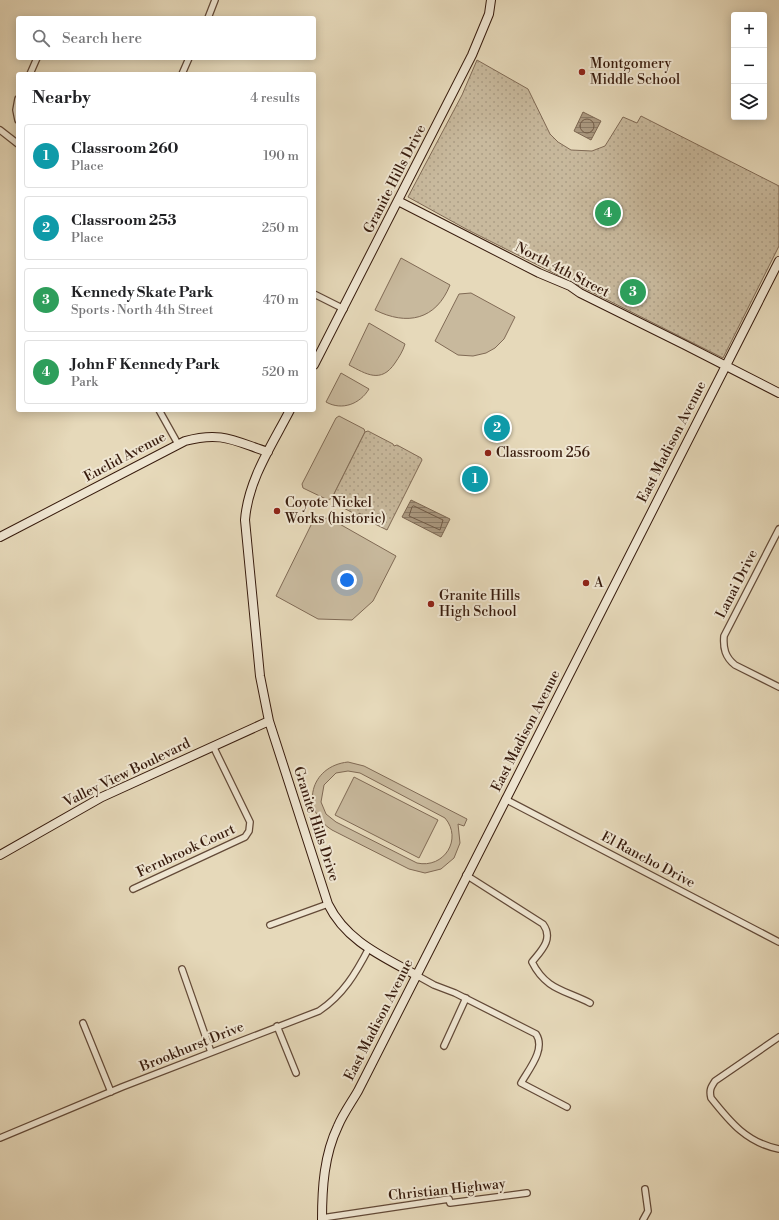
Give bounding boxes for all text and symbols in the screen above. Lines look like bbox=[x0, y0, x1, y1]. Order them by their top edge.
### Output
map controls bbox=[731, 12, 767, 120]
button: + bbox=[731, 12, 767, 48]
search box bbox=[16, 16, 316, 60]
icon: search bbox=[30, 27, 52, 49]
text: Search here bbox=[62, 29, 142, 48]
button: − bbox=[731, 48, 767, 84]
place label: Montgomery Middle School bbox=[590, 55, 680, 89]
marker: Montgomery Middle School bbox=[577, 67, 587, 77]
button: layers bbox=[731, 84, 767, 120]
text: Nearby bbox=[32, 87, 91, 109]
text: 4 results bbox=[250, 90, 300, 106]
street label: Granite Hills Drive bbox=[360, 122, 430, 236]
text: Classroom 260 bbox=[71, 139, 179, 158]
text: 1 bbox=[43, 148, 49, 164]
text: 190 m bbox=[263, 148, 299, 164]
text: Place bbox=[71, 158, 103, 174]
pin: 4 bbox=[595, 198, 621, 228]
text: Classroom 253 bbox=[71, 211, 176, 230]
text: 2 bbox=[42, 220, 50, 236]
text: 250 m bbox=[262, 220, 299, 236]
text: Place bbox=[71, 230, 103, 246]
street label: North 4th Street bbox=[512, 238, 612, 302]
pin: 3 bbox=[620, 277, 646, 307]
text: Kennedy Skate Park bbox=[71, 283, 213, 302]
text: 3 bbox=[42, 292, 50, 308]
text: 470 m bbox=[263, 292, 299, 308]
text: Sports · North 4th Street bbox=[71, 302, 213, 318]
text: John F Kennedy Park bbox=[71, 355, 220, 374]
text: 4 bbox=[42, 364, 50, 380]
text: 520 m bbox=[262, 364, 299, 380]
text: Park bbox=[71, 374, 98, 390]
street label: East Madison Avenue bbox=[634, 378, 710, 506]
pin: 2 bbox=[484, 413, 510, 443]
street label: Euclid Avenue bbox=[81, 428, 169, 486]
place label: Classroom 256 bbox=[496, 444, 591, 462]
marker: Classroom 256 bbox=[483, 448, 493, 458]
pin: 1 bbox=[462, 464, 488, 494]
place label: Coyote Nickel Works (historic) bbox=[284, 494, 386, 528]
marker: Coyote Nickel Works (historic) bbox=[272, 506, 282, 516]
street label: Lanai Drive bbox=[712, 547, 762, 621]
your location bbox=[337, 570, 357, 590]
place label: A bbox=[593, 574, 604, 592]
marker: A bbox=[581, 578, 591, 588]
place label: Granite Hills High School bbox=[439, 587, 520, 621]
marker: Granite Hills High School bbox=[426, 599, 436, 609]
street label: East Madison Avenue bbox=[488, 667, 564, 795]
street label: Valley View Boulevard bbox=[60, 734, 193, 812]
street label: Granite Hills Drive bbox=[289, 764, 343, 884]
street label: Fernbrook Court bbox=[134, 820, 238, 882]
street label: El Rancho Drive bbox=[598, 828, 698, 892]
street label: East Madison Avenue bbox=[341, 956, 417, 1084]
street label: Brookhurst Drive bbox=[136, 1018, 247, 1076]
street label: Christian Highway bbox=[387, 1175, 507, 1205]

